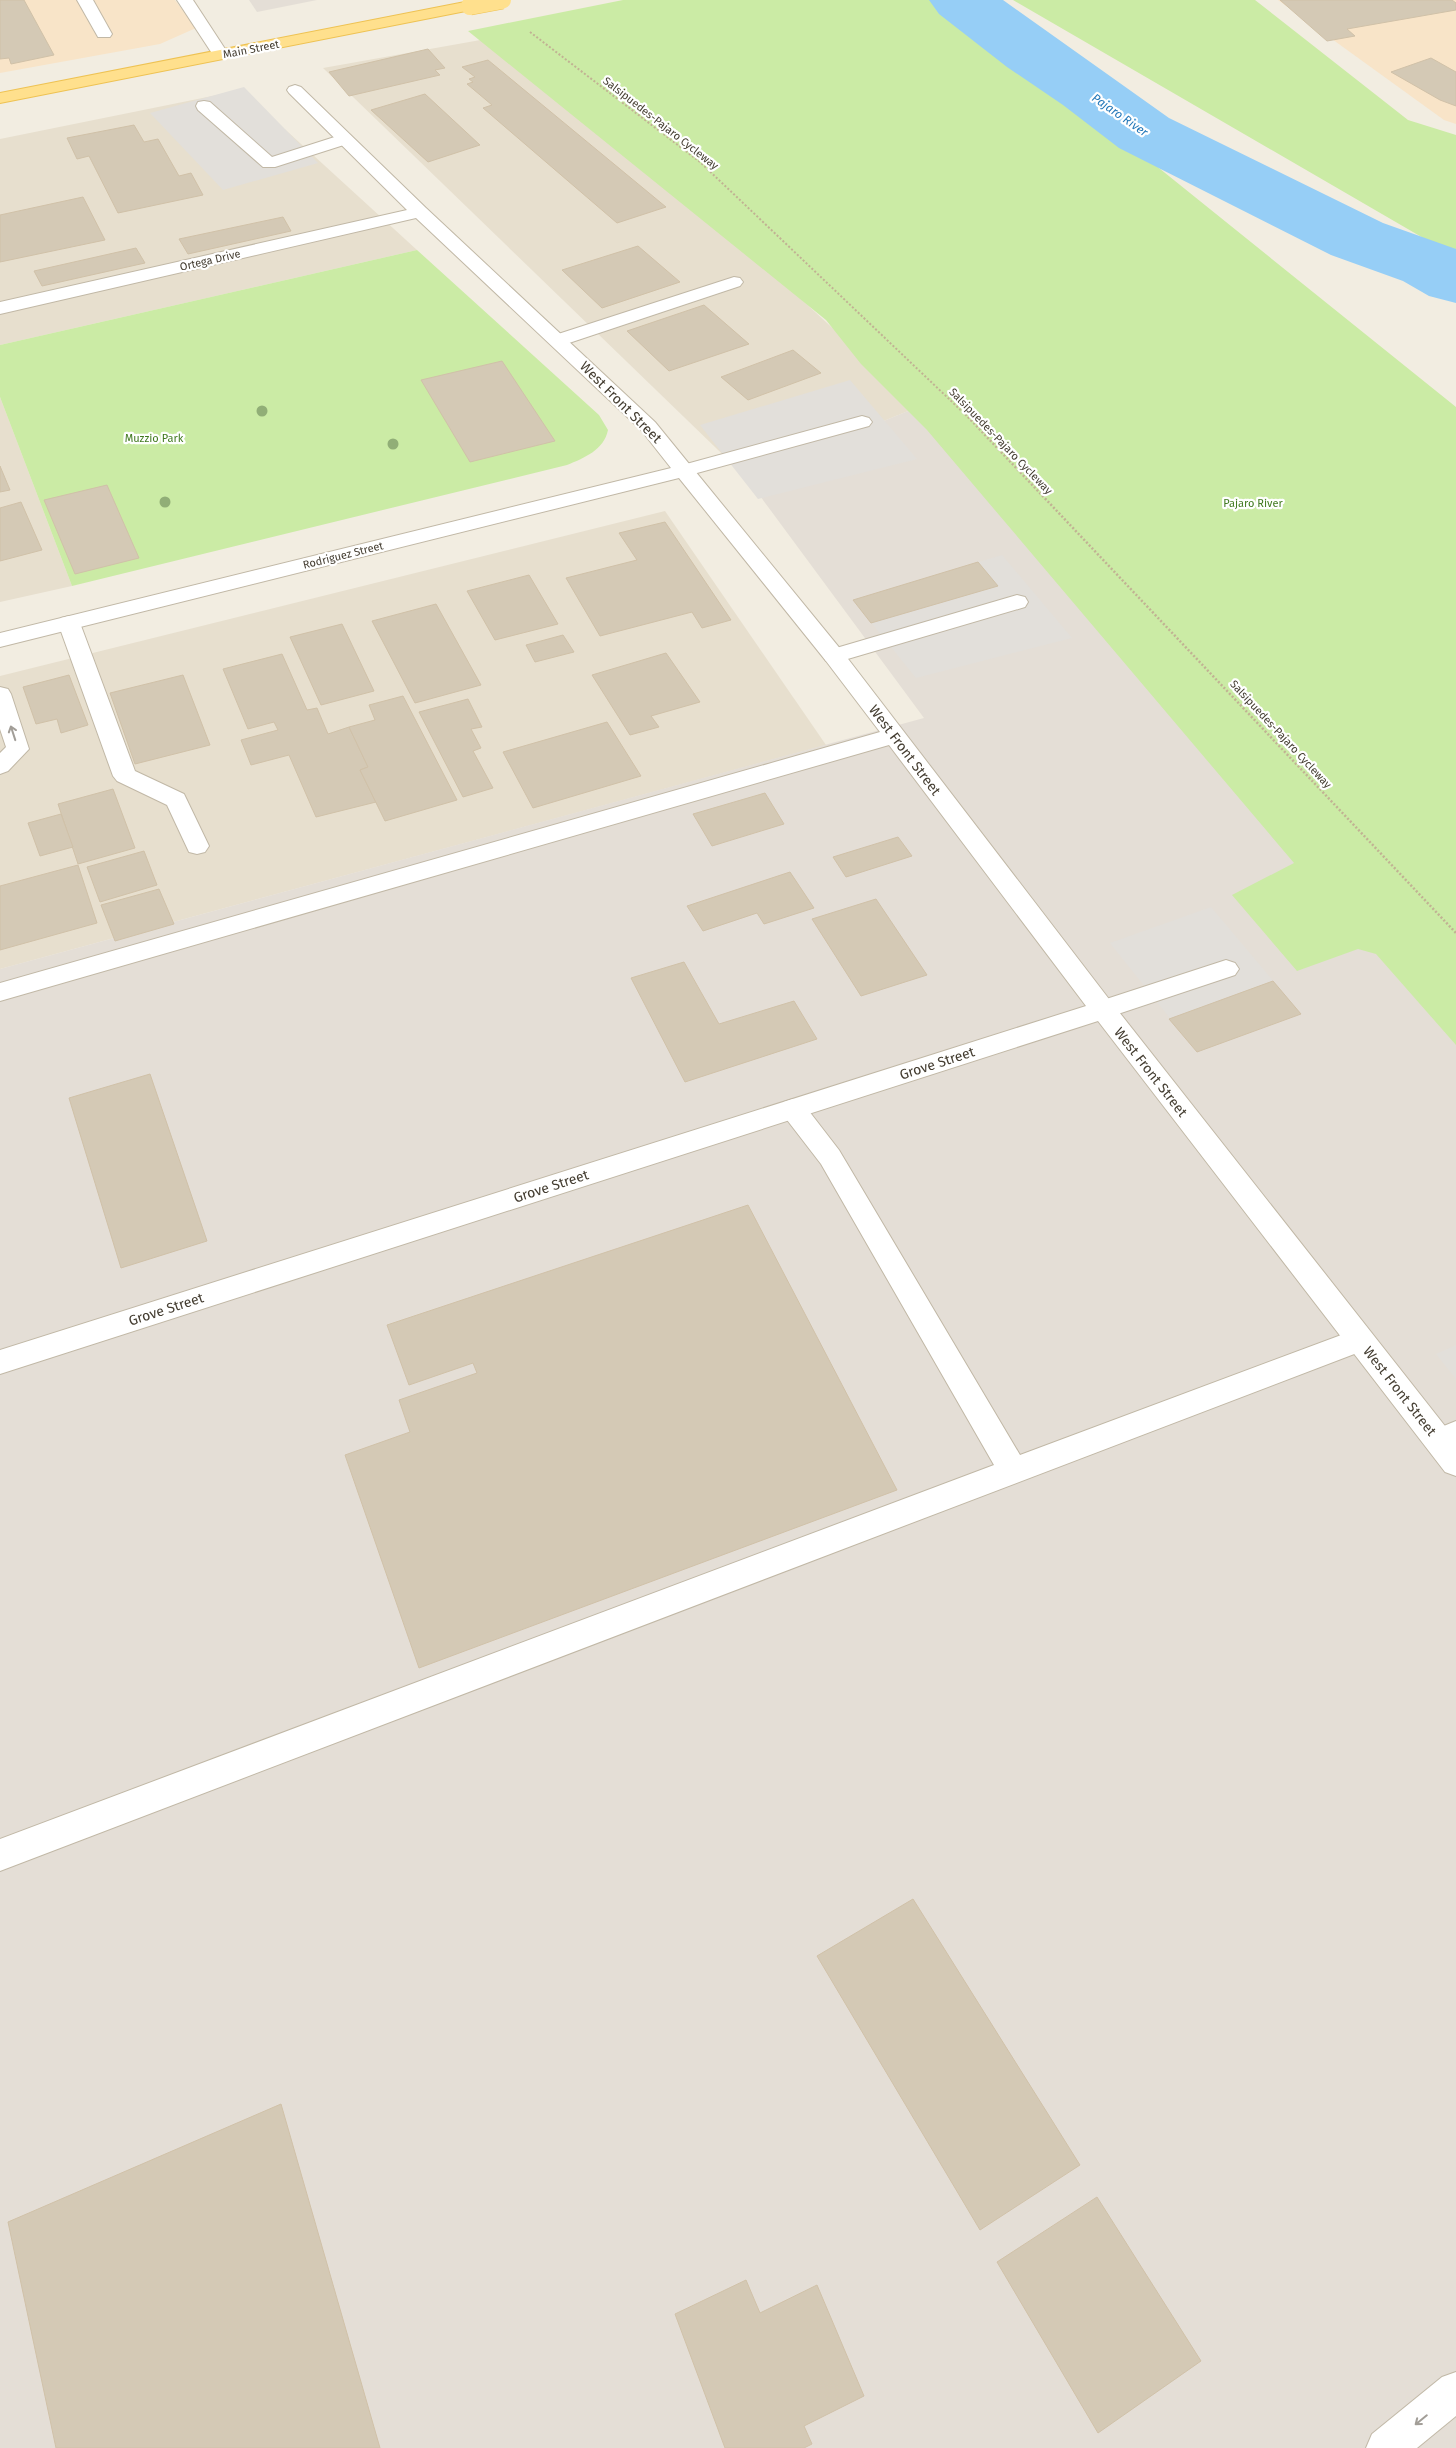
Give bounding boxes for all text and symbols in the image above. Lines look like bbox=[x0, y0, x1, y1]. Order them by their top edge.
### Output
street label: Main Street bbox=[222, 38, 280, 61]
street label: Salsipuedes-Pajaro Cycleway bbox=[600, 74, 721, 173]
water label: Pajaro River bbox=[1089, 91, 1151, 140]
street label: Ortega Drive bbox=[179, 247, 242, 274]
street label: West Front Street bbox=[576, 358, 666, 448]
street label: Salsipuedes-Pajaro Cycleway bbox=[946, 386, 1055, 498]
park label: Muzzio Park bbox=[125, 432, 184, 445]
park label: Pajaro River bbox=[1223, 497, 1283, 510]
street label: Rodriguez Street bbox=[302, 539, 385, 572]
street label: Salsipuedes-Pajaro Cycleway bbox=[1227, 678, 1334, 791]
street label: West Front Street bbox=[865, 702, 945, 800]
one-way arrow bbox=[7, 726, 17, 742]
street label: West Front Street bbox=[1110, 1024, 1191, 1121]
street label: Grove Street bbox=[897, 1043, 978, 1084]
street label: Grove Street bbox=[511, 1166, 592, 1207]
street label: Grove Street bbox=[126, 1289, 207, 1330]
street label: West Front Street bbox=[1359, 1343, 1440, 1440]
one-way arrow bbox=[1415, 2414, 1428, 2425]

